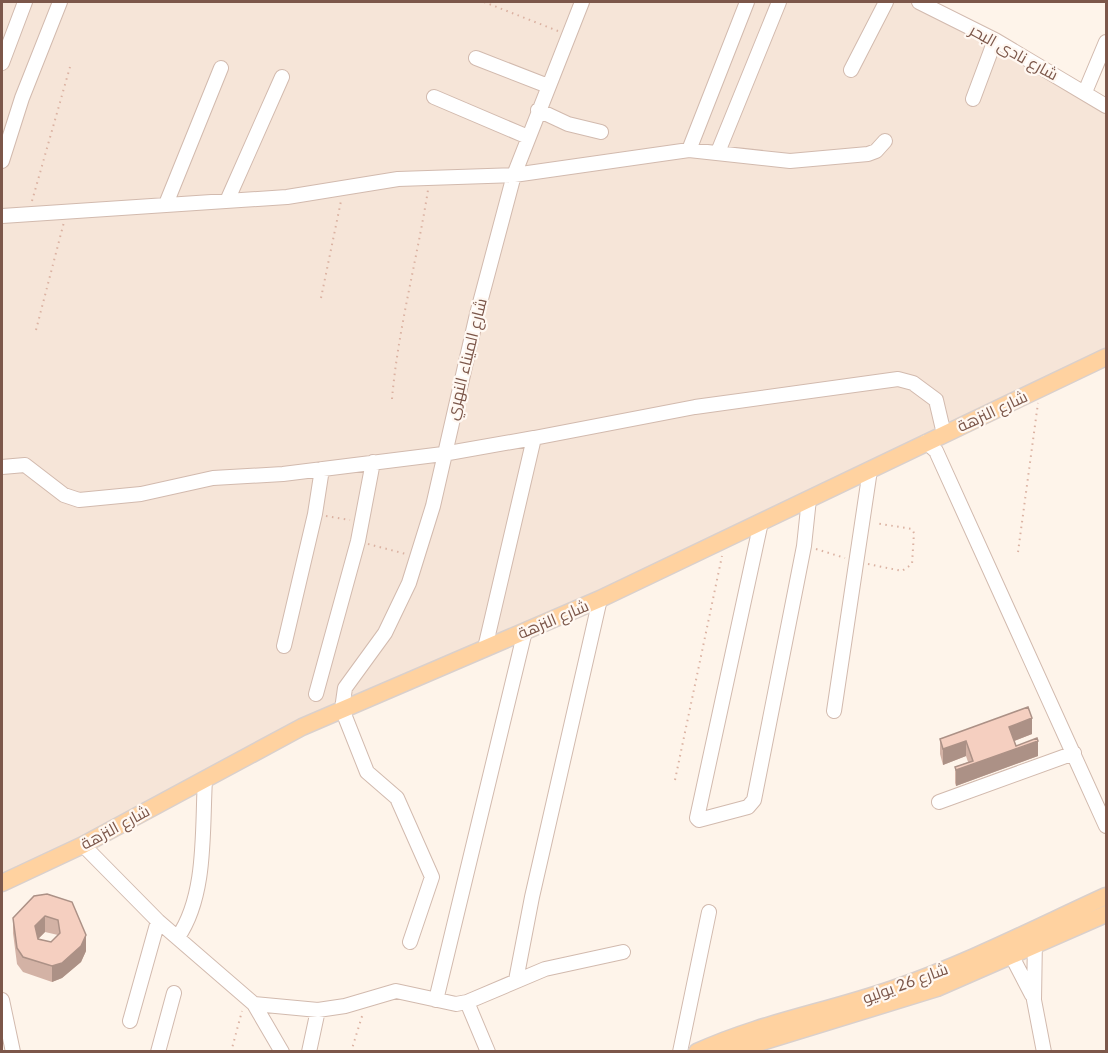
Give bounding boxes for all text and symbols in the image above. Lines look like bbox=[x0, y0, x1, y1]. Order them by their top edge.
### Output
street label: شارع نادى البحر bbox=[964, 19, 1062, 86]
street label: شارع الميناء النهري bbox=[441, 296, 495, 423]
street label: شارع النزهة bbox=[954, 386, 1031, 438]
street label: شارع النزهة bbox=[514, 595, 592, 645]
street label: شارع النزهة bbox=[77, 800, 154, 855]
street label: شارع 26 يوليو bbox=[859, 958, 951, 1010]

